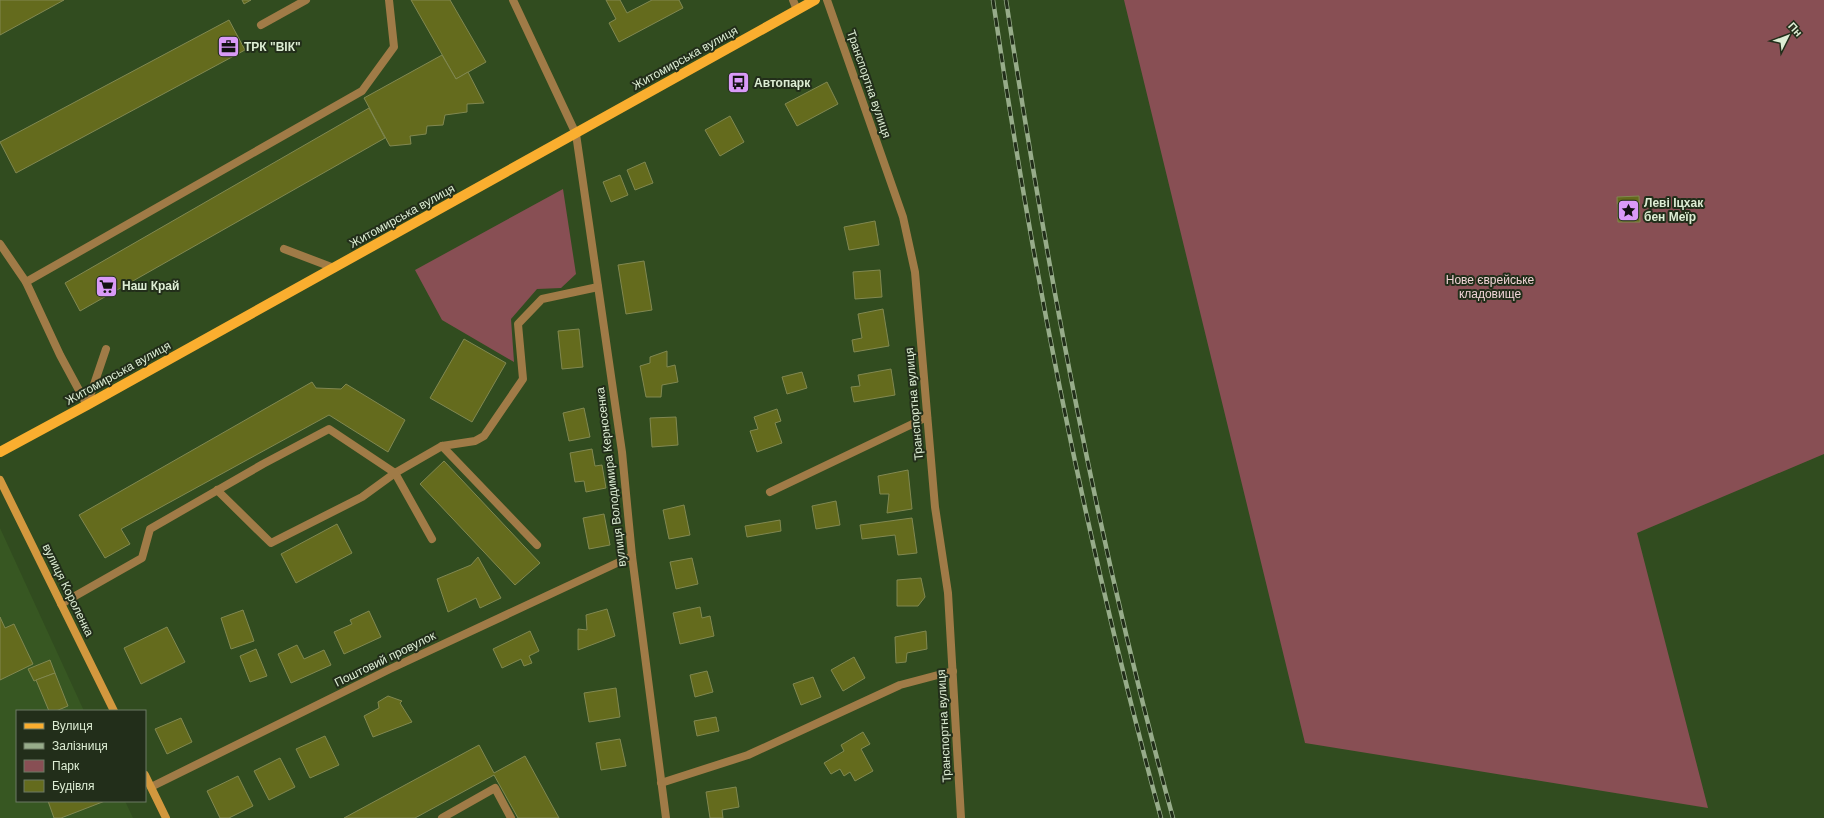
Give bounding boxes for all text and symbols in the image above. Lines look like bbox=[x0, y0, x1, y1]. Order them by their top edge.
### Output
north arrow bbox=[1768, 16, 1808, 56]
text: Пн bbox=[1786, 20, 1805, 39]
street label: Житомирська вулиця bbox=[630, 23, 740, 93]
street label: Транспортна вулиця bbox=[844, 28, 894, 140]
office icon: ТРК "ВІК" bbox=[215, 34, 241, 60]
place label: ТРК "ВІК" bbox=[244, 40, 301, 54]
bus stop icon: Автопарк bbox=[725, 70, 751, 96]
place label: Автопарк bbox=[754, 76, 811, 90]
street label: Житомирська вулиця bbox=[347, 181, 457, 251]
place label: Леві Іцхак бен Меїр bbox=[1644, 196, 1704, 224]
place icon: Леві Іцхак бен Меїр bbox=[1616, 197, 1642, 223]
supermarket icon: Наш Край bbox=[94, 273, 120, 299]
park label: Нове єврейське кладовище bbox=[1446, 273, 1535, 301]
place label: Наш Край bbox=[122, 279, 179, 293]
street label: Житомирська вулиця bbox=[63, 338, 173, 408]
street label: Транспортна вулиця bbox=[902, 347, 926, 461]
street label: вулиця Володимира Керносенка bbox=[593, 386, 629, 568]
street label: вулиця Короленка bbox=[39, 541, 97, 639]
street label: Поштовий провулок bbox=[332, 628, 439, 690]
street label: Транспортна вулиця bbox=[934, 669, 954, 783]
legend bbox=[16, 710, 146, 802]
text: Вулиця bbox=[52, 719, 93, 733]
text: Залізниця bbox=[52, 739, 108, 753]
text: Парк bbox=[52, 759, 80, 773]
text: Будівля bbox=[52, 779, 94, 793]

